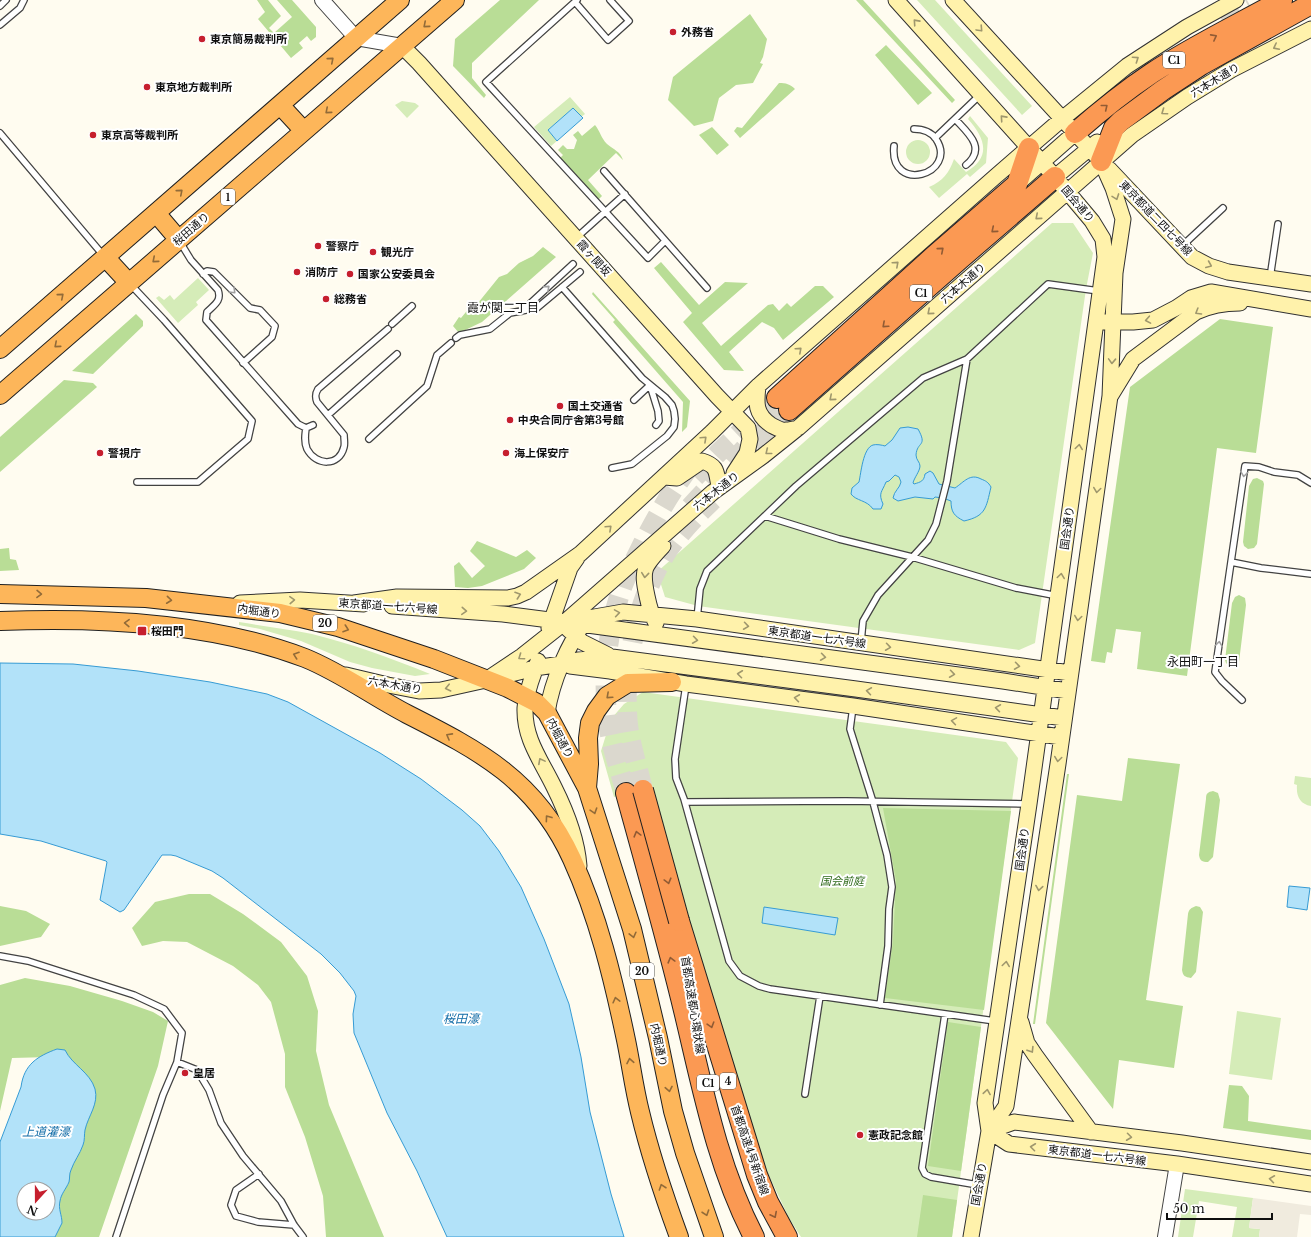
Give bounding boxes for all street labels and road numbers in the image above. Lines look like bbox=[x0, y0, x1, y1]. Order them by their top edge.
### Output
road number: C1 bbox=[1163, 52, 1185, 68]
street label: 六本木通り bbox=[1188, 60, 1242, 100]
street label: 東京都道二四七号線 bbox=[1117, 178, 1195, 258]
street label: 国会通り bbox=[1058, 183, 1098, 225]
road number: 1 bbox=[221, 189, 235, 205]
street label: 桜田通り bbox=[170, 209, 212, 249]
street label: 霞ヶ関坂 bbox=[574, 237, 614, 279]
street label: 六本木通り bbox=[938, 260, 988, 306]
road number: C1 bbox=[910, 285, 932, 301]
street label: 六本木通り bbox=[690, 469, 742, 513]
street label: 国会通り bbox=[1057, 505, 1077, 551]
street label: 東京都道一七六号線 bbox=[338, 596, 438, 616]
street label: 内堀通り bbox=[236, 601, 282, 621]
road number: 20 bbox=[313, 615, 337, 631]
street label: 東京都道一七六号線 bbox=[767, 623, 867, 651]
street label: 六本木通り bbox=[367, 673, 423, 697]
street label: 内堀通り bbox=[543, 715, 577, 761]
street label: 国会通り bbox=[1012, 826, 1032, 872]
street label: 首都高速都心環状線 bbox=[678, 955, 708, 1055]
road number: 20 bbox=[630, 963, 654, 979]
street label: 内堀通り bbox=[648, 1022, 670, 1068]
road number: 4 bbox=[720, 1073, 736, 1089]
road number: C1 bbox=[697, 1075, 719, 1091]
street label: 首都高速4号新宿線 bbox=[728, 1103, 772, 1197]
street label: 東京都道一七六号線 bbox=[1047, 1142, 1147, 1168]
street label: 国会通り bbox=[968, 1161, 990, 1207]

